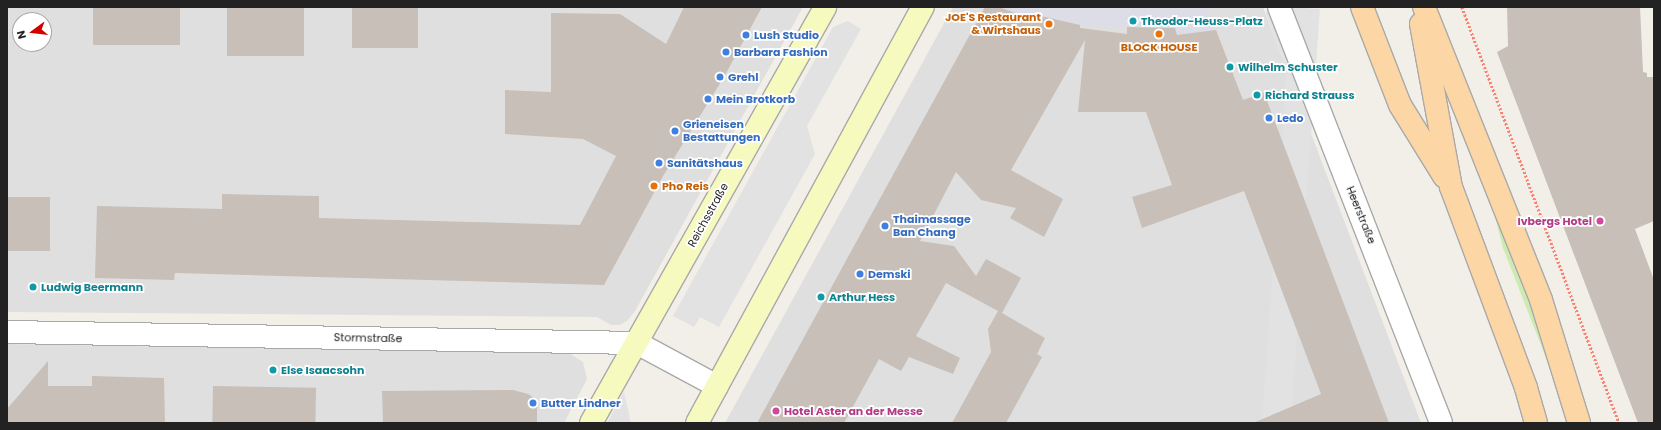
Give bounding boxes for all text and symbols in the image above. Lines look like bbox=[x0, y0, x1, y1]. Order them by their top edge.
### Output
place label: JOE'S Restaurant & Wirtshaus bbox=[945, 11, 1041, 37]
north arrow bbox=[12, 12, 52, 52]
place label: Theodor-Heuss-Platz bbox=[1141, 14, 1263, 28]
marker: Theodor-Heuss-Platz bbox=[1128, 16, 1138, 26]
marker: JOE'S Restaurant & Wirtshaus bbox=[1044, 19, 1054, 29]
place label: Lush Studio bbox=[754, 28, 819, 42]
text: N bbox=[13, 29, 30, 41]
marker: BLOCK HOUSE bbox=[1154, 29, 1164, 39]
marker: Lush Studio bbox=[741, 30, 751, 40]
place label: BLOCK HOUSE bbox=[1121, 40, 1197, 54]
place label: Barbara Fashion bbox=[734, 45, 828, 59]
marker: Barbara Fashion bbox=[721, 47, 731, 57]
place label: Wilhelm Schuster bbox=[1238, 60, 1338, 74]
marker: Wilhelm Schuster bbox=[1225, 62, 1235, 72]
place label: Grehl bbox=[728, 70, 759, 84]
marker: Grehl bbox=[715, 72, 725, 82]
place label: Richard Strauss bbox=[1265, 88, 1355, 102]
marker: Richard Strauss bbox=[1252, 90, 1262, 100]
place label: Mein Brotkorb bbox=[716, 92, 795, 106]
marker: Mein Brotkorb bbox=[703, 94, 713, 104]
place label: Ledo bbox=[1277, 111, 1303, 125]
marker: Ledo bbox=[1264, 113, 1274, 123]
place label: Grieneisen Bestattungen bbox=[683, 118, 761, 144]
marker: Grieneisen Bestattungen bbox=[670, 126, 680, 136]
place label: Sanitätshaus bbox=[667, 156, 743, 170]
marker: Sanitätshaus bbox=[654, 158, 664, 168]
place label: Pho Reis bbox=[662, 179, 709, 193]
marker: Pho Reis bbox=[649, 181, 659, 191]
street label: Reichsstraße bbox=[685, 181, 731, 249]
street label: Heerstraße bbox=[1343, 184, 1379, 246]
place label: Thaimassage Ban Chang bbox=[893, 213, 971, 239]
place label: Ivbergs Hotel bbox=[1517, 214, 1592, 228]
marker: Ivbergs Hotel bbox=[1595, 216, 1605, 226]
marker: Thaimassage Ban Chang bbox=[880, 221, 890, 231]
place label: Demski bbox=[868, 267, 911, 281]
marker: Demski bbox=[855, 269, 865, 279]
place label: Ludwig Beermann bbox=[41, 280, 143, 294]
marker: Ludwig Beermann bbox=[28, 282, 38, 292]
place label: Arthur Hess bbox=[829, 290, 895, 304]
marker: Arthur Hess bbox=[816, 292, 826, 302]
street label: Stormstraße bbox=[334, 331, 402, 345]
place label: Else Isaacsohn bbox=[281, 363, 364, 377]
marker: Else Isaacsohn bbox=[268, 365, 278, 375]
place label: Butter Lindner bbox=[541, 396, 621, 410]
marker: Butter Lindner bbox=[528, 398, 538, 408]
place label: Hotel Aster an der Messe bbox=[784, 404, 923, 418]
marker: Hotel Aster an der Messe bbox=[771, 406, 781, 416]

